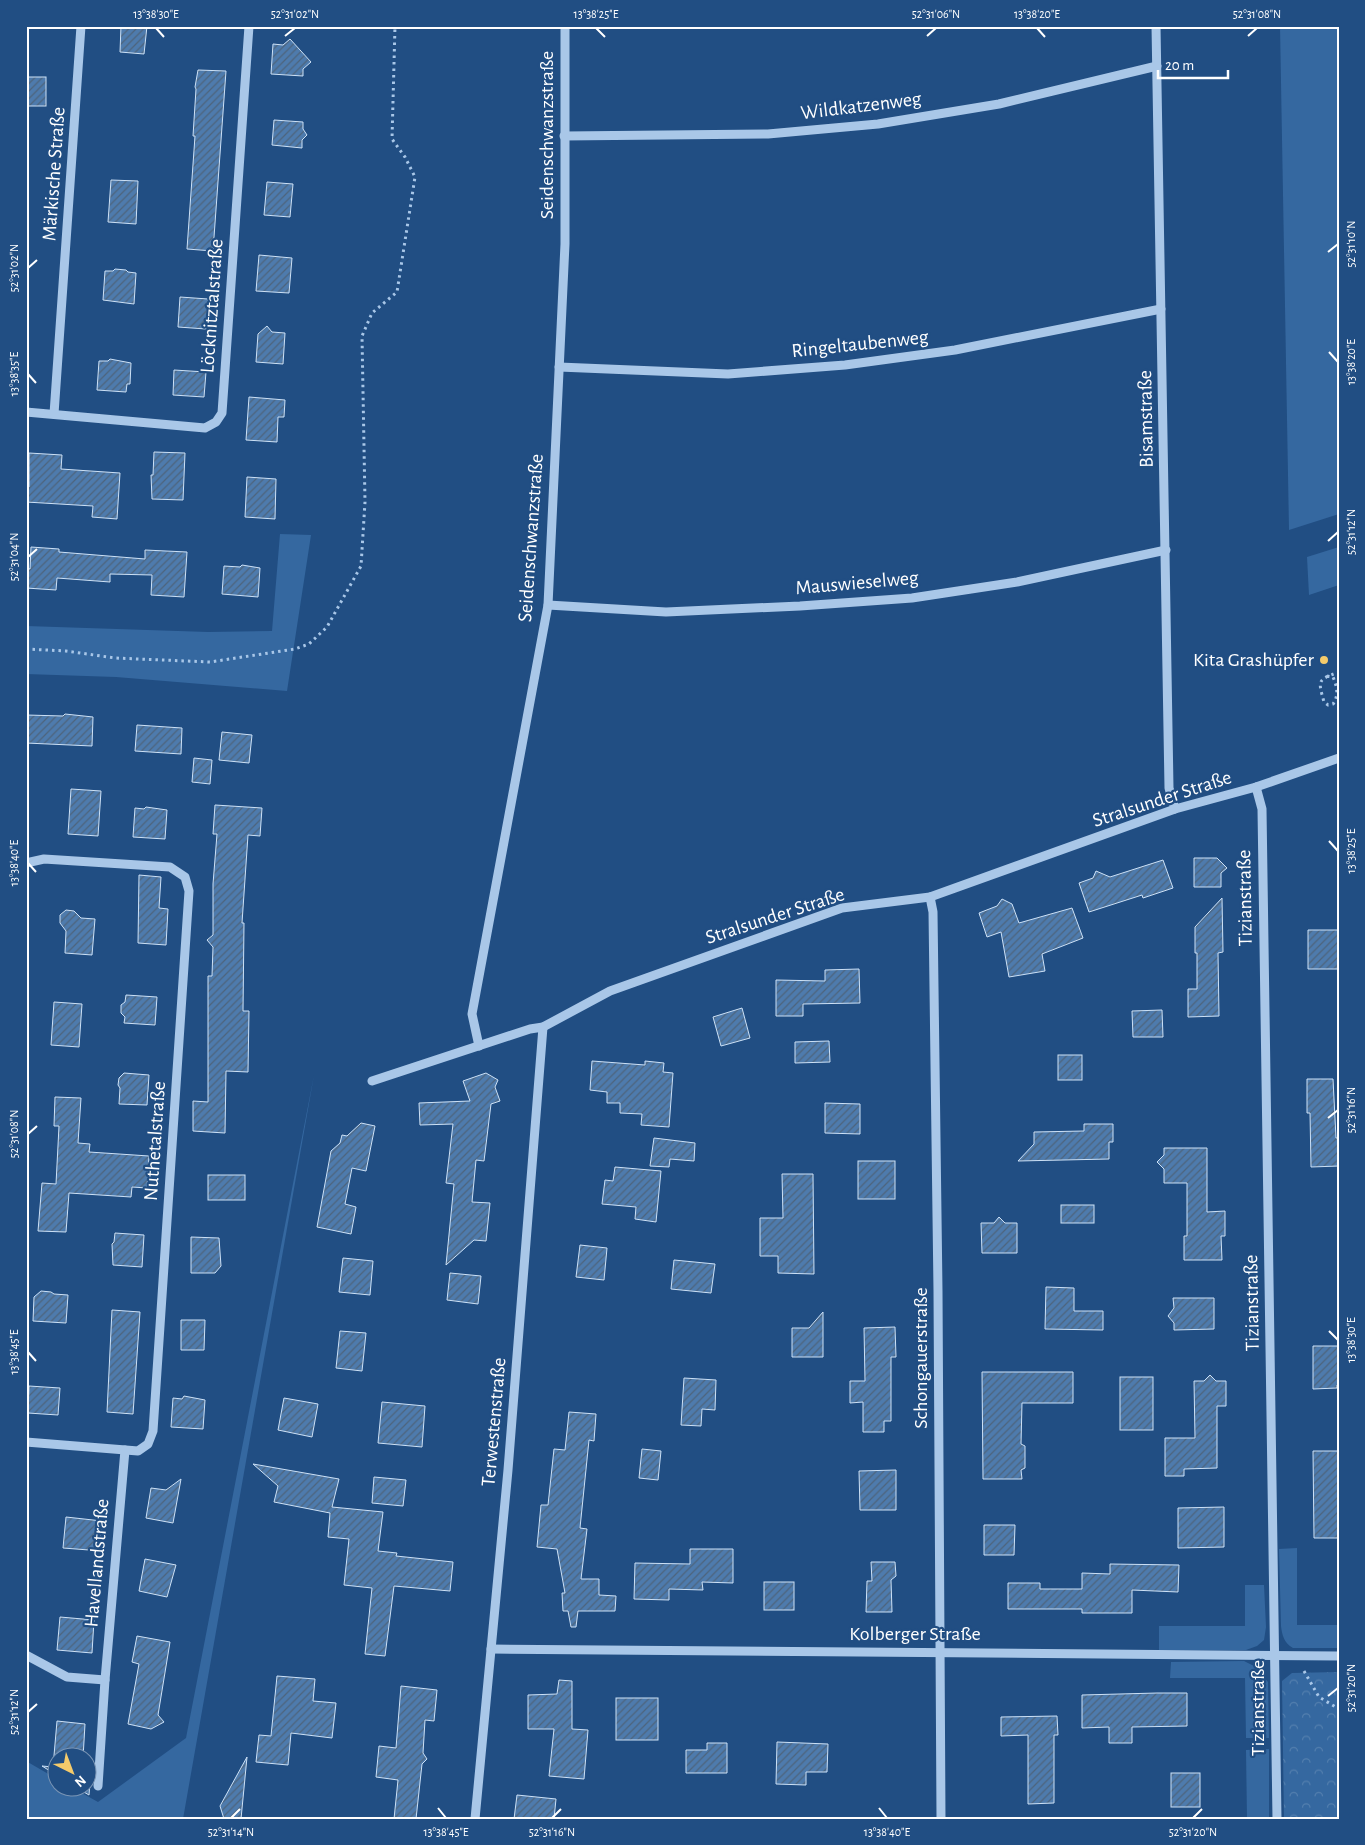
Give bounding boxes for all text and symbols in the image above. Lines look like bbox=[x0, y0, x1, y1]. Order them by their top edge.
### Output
text: 13°38'30"E bbox=[133, 8, 179, 20]
text: 52°31'02"N bbox=[271, 8, 319, 20]
text: 13°38'25"E bbox=[574, 8, 619, 20]
text: 52°31'06"N bbox=[912, 8, 960, 20]
text: 13°38'20"E bbox=[1014, 8, 1060, 20]
text: 52°31'08"N bbox=[1233, 8, 1281, 20]
scale bar bbox=[1158, 48, 1228, 80]
street label: Seidenschwanzstraße bbox=[537, 51, 557, 219]
text: 20 m bbox=[1165, 58, 1194, 73]
street label: Wildkatzenweg bbox=[800, 89, 923, 123]
street label: Märkische Straße bbox=[39, 106, 69, 242]
text: 52°31'10"N bbox=[1345, 220, 1357, 268]
street label: Löcknitztalstraße bbox=[197, 238, 227, 374]
text: 52°31'02"N bbox=[8, 244, 20, 292]
street label: Ringeltaubenweg bbox=[791, 327, 930, 361]
text: 13°38'20"E bbox=[1345, 339, 1357, 385]
text: 13°38'35"E bbox=[8, 352, 20, 396]
street label: Bisamstraße bbox=[1135, 370, 1157, 468]
street label: Seidenschwanzstraße bbox=[515, 453, 547, 623]
text: 52°31'12"N bbox=[1345, 509, 1357, 555]
text: 52°31'04"N bbox=[8, 533, 20, 581]
street label: Mauswieselweg bbox=[795, 568, 920, 598]
place label: Kita Grashüpfer bbox=[1193, 650, 1315, 670]
marker: Kita Grashüpfer bbox=[1318, 654, 1330, 666]
street label: Stralsunder Straße bbox=[1090, 767, 1234, 831]
text: 13°38'25"E bbox=[1345, 828, 1357, 873]
text: 13°38'40"E bbox=[8, 840, 20, 886]
street label: Tizianstraße bbox=[1234, 849, 1256, 947]
street label: Stralsunder Straße bbox=[703, 884, 847, 948]
street label: Nuthetalstraße bbox=[141, 1081, 169, 1201]
text: 52°31'16"N bbox=[1345, 1087, 1357, 1133]
text: 52°31'08"N bbox=[8, 1110, 20, 1158]
street label: Tizianstraße bbox=[1241, 1254, 1263, 1352]
street label: Schongauerstraße bbox=[911, 1287, 931, 1429]
text: 13°38'30"E bbox=[1345, 1317, 1357, 1363]
text: 13°38'45"E bbox=[8, 1329, 20, 1375]
street label: Terwestenstraße bbox=[478, 1357, 510, 1487]
street label: Havellandstraße bbox=[81, 1498, 113, 1628]
street label: Kolberger Straße bbox=[849, 1624, 981, 1644]
street label: Tizianstraße bbox=[1248, 1660, 1268, 1756]
text: 52°31'20"N bbox=[1345, 1664, 1357, 1712]
text: 52°31'12"N bbox=[8, 1689, 20, 1735]
north arrow bbox=[48, 1748, 98, 1798]
text: N bbox=[72, 1772, 88, 1789]
text: 52°31'14"N bbox=[208, 1826, 254, 1838]
text: 13°38'45"E bbox=[423, 1826, 469, 1838]
text: 52°31'16"N bbox=[529, 1826, 575, 1838]
text: 13°38'40"E bbox=[864, 1826, 910, 1838]
text: 52°31'20"N bbox=[1169, 1826, 1217, 1838]

